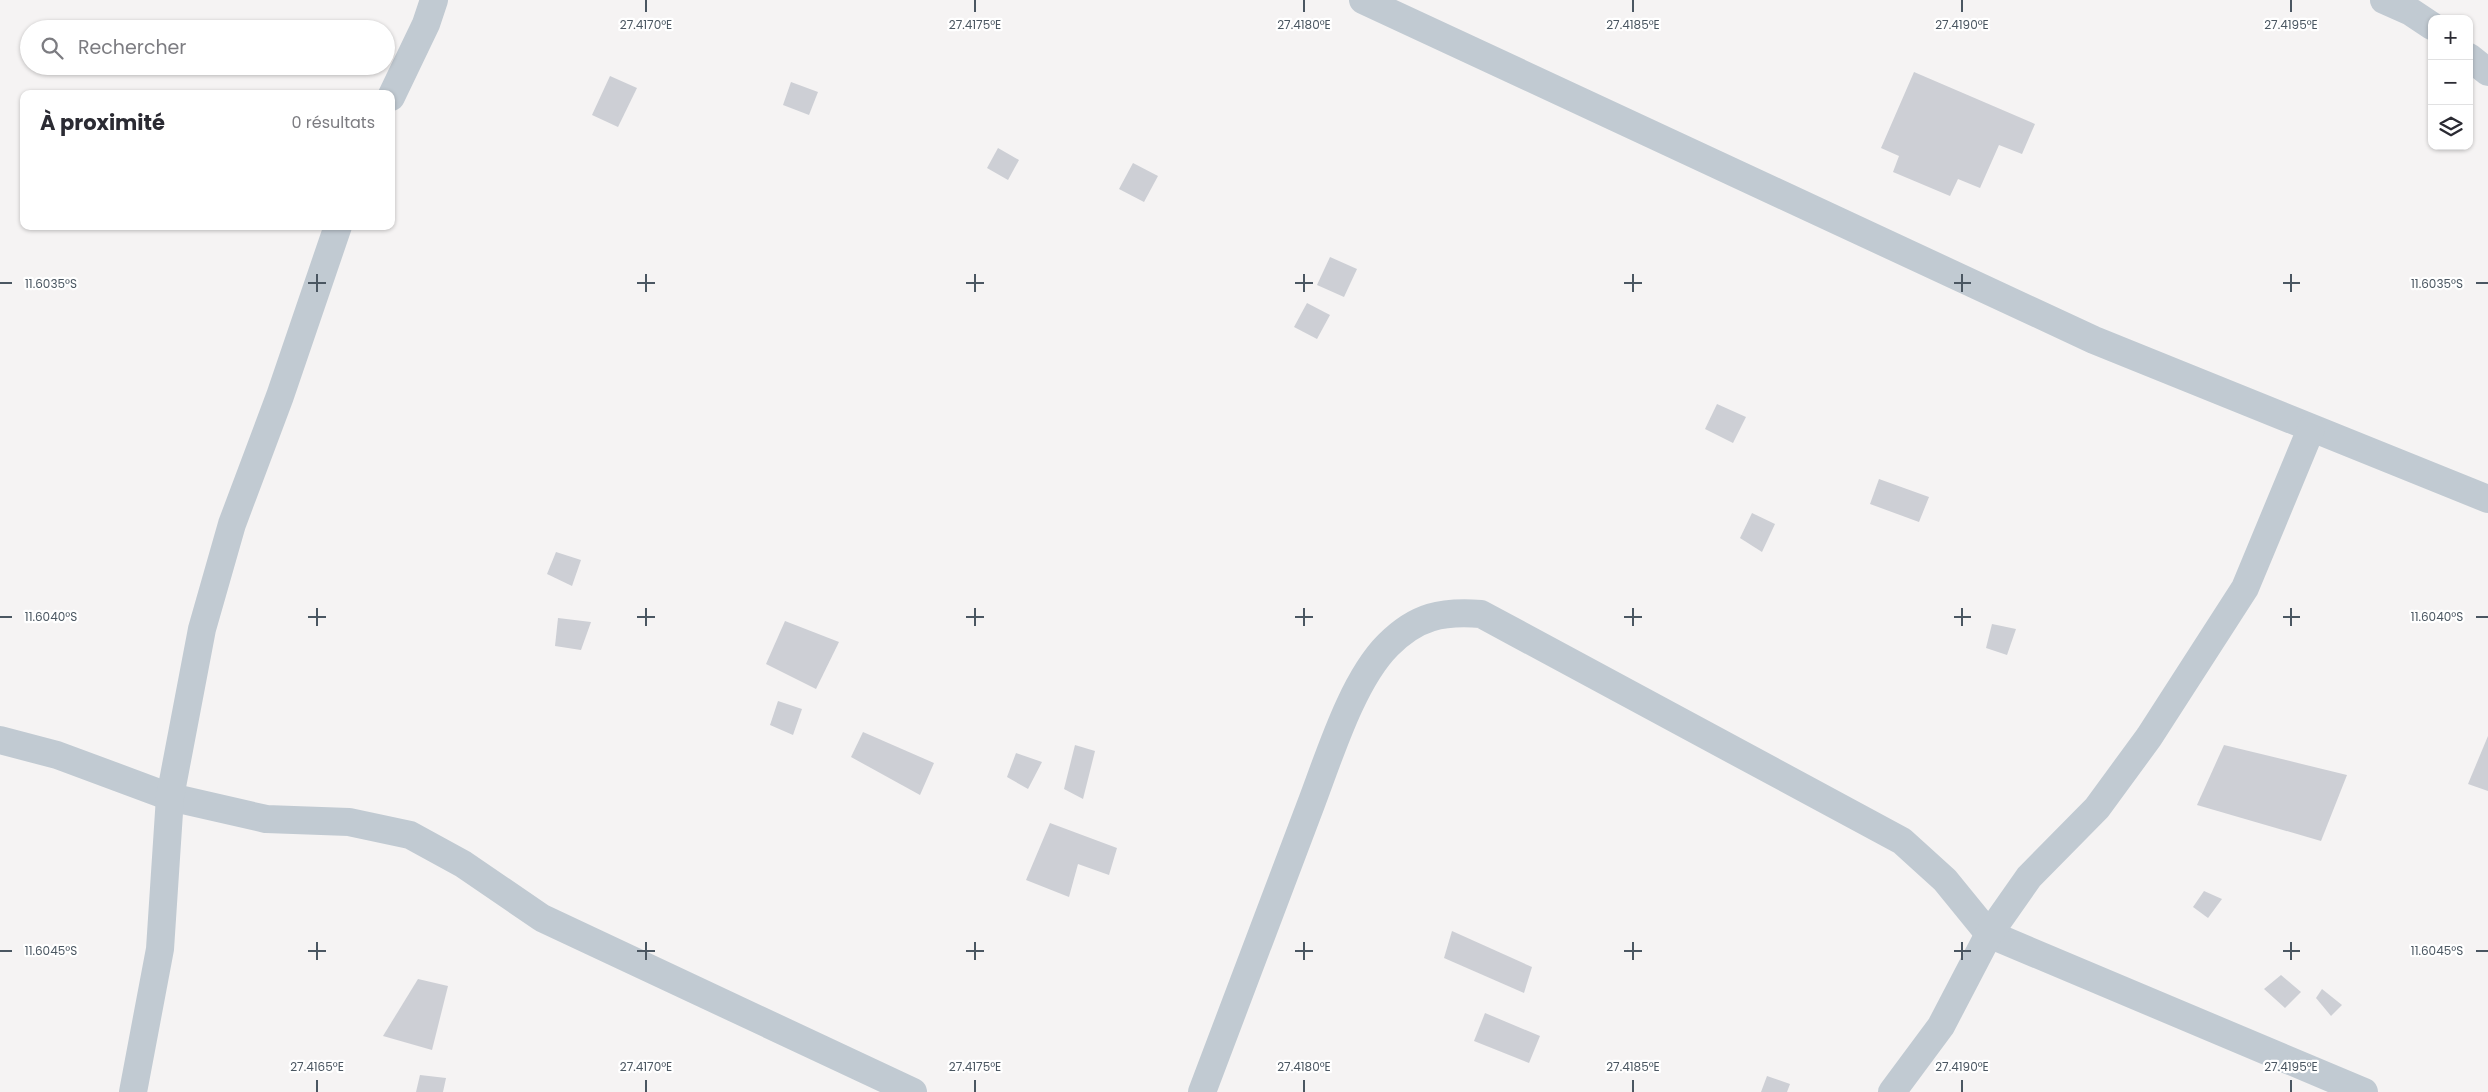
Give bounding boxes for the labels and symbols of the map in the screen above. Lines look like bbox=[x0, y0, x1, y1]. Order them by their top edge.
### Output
text: 27.4170°E bbox=[620, 16, 672, 33]
text: 27.4175°E bbox=[949, 16, 1001, 33]
text: 27.4180°E bbox=[1277, 16, 1331, 33]
text: 27.4185°E bbox=[1606, 16, 1660, 33]
text: 27.4190°E bbox=[1935, 16, 1989, 33]
text: 27.4195°E bbox=[2264, 16, 2318, 33]
text: 11.6035°S bbox=[25, 275, 77, 292]
text: 11.6035°S bbox=[2411, 275, 2463, 292]
text: 11.6040°S bbox=[25, 608, 77, 625]
text: 11.6040°S bbox=[2411, 608, 2463, 625]
text: 11.6045°S bbox=[25, 942, 77, 959]
text: 11.6045°S bbox=[2411, 942, 2463, 959]
text: 27.4165°E bbox=[290, 1058, 344, 1075]
text: 27.4170°E bbox=[620, 1058, 672, 1075]
text: 27.4175°E bbox=[949, 1058, 1001, 1075]
text: 27.4180°E bbox=[1277, 1058, 1331, 1075]
text: 27.4185°E bbox=[1606, 1058, 1660, 1075]
text: 27.4190°E bbox=[1935, 1058, 1989, 1075]
text: 27.4195°E bbox=[2264, 1058, 2318, 1075]

